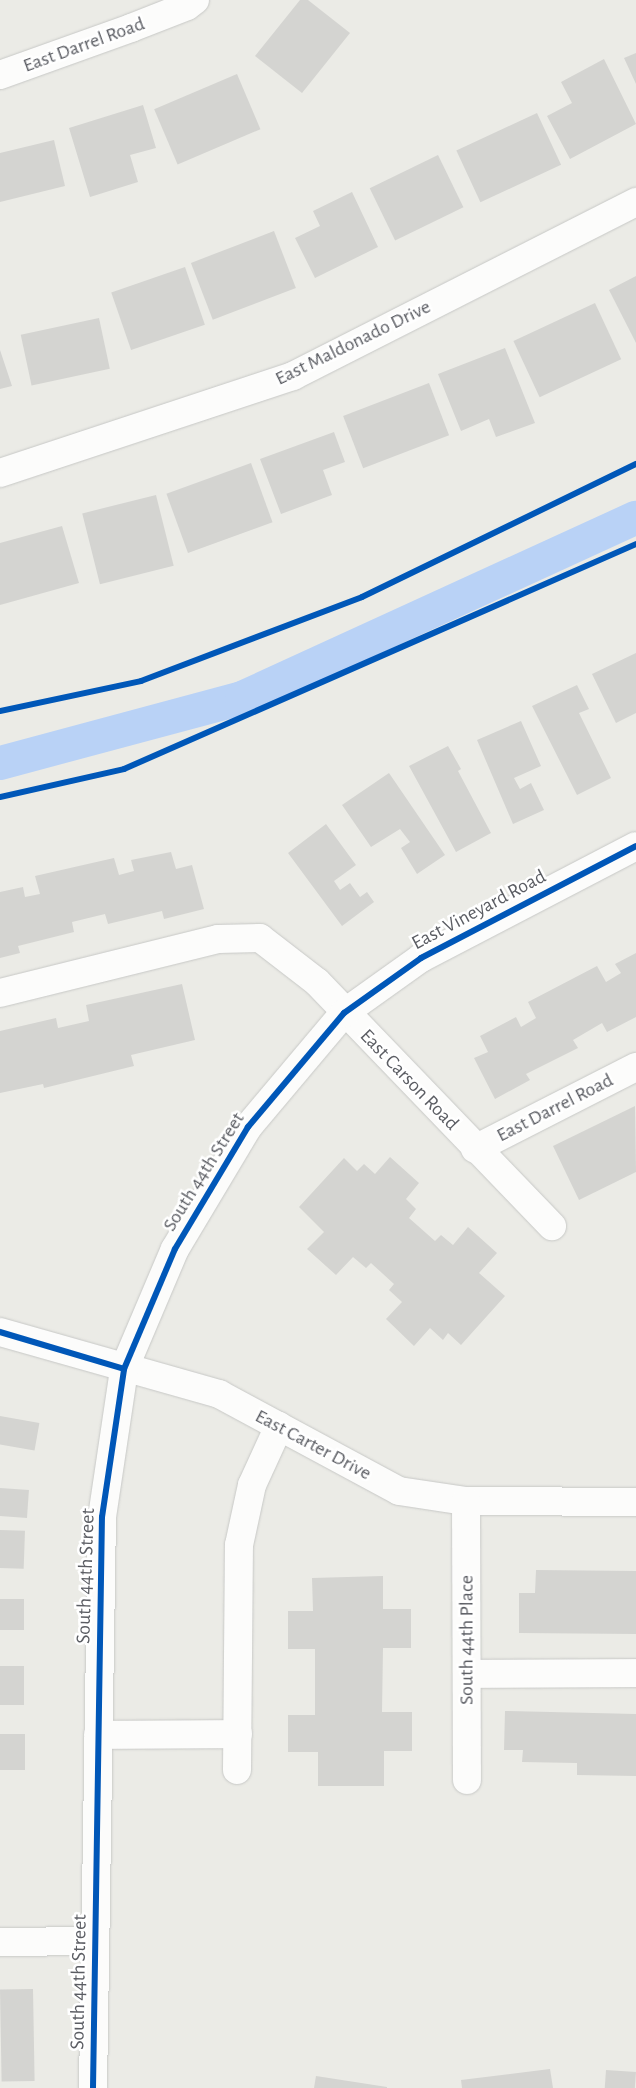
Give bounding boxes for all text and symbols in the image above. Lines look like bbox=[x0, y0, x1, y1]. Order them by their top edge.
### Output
street label: East Darrel Road bbox=[20, 12, 148, 78]
street label: East Maldonado Drive bbox=[271, 295, 435, 391]
street label: East Vineyard Road bbox=[408, 865, 550, 955]
street label: East Carson Road bbox=[355, 1024, 463, 1136]
street label: East Darrel Road bbox=[493, 1068, 617, 1148]
street label: South 44th Street bbox=[158, 1108, 250, 1236]
street label: East Carter Drive bbox=[251, 1404, 375, 1486]
street label: South 44th Street bbox=[72, 1508, 100, 1644]
street label: South 44th Place bbox=[455, 1575, 479, 1705]
street label: South 44th Street bbox=[66, 1914, 92, 2050]

